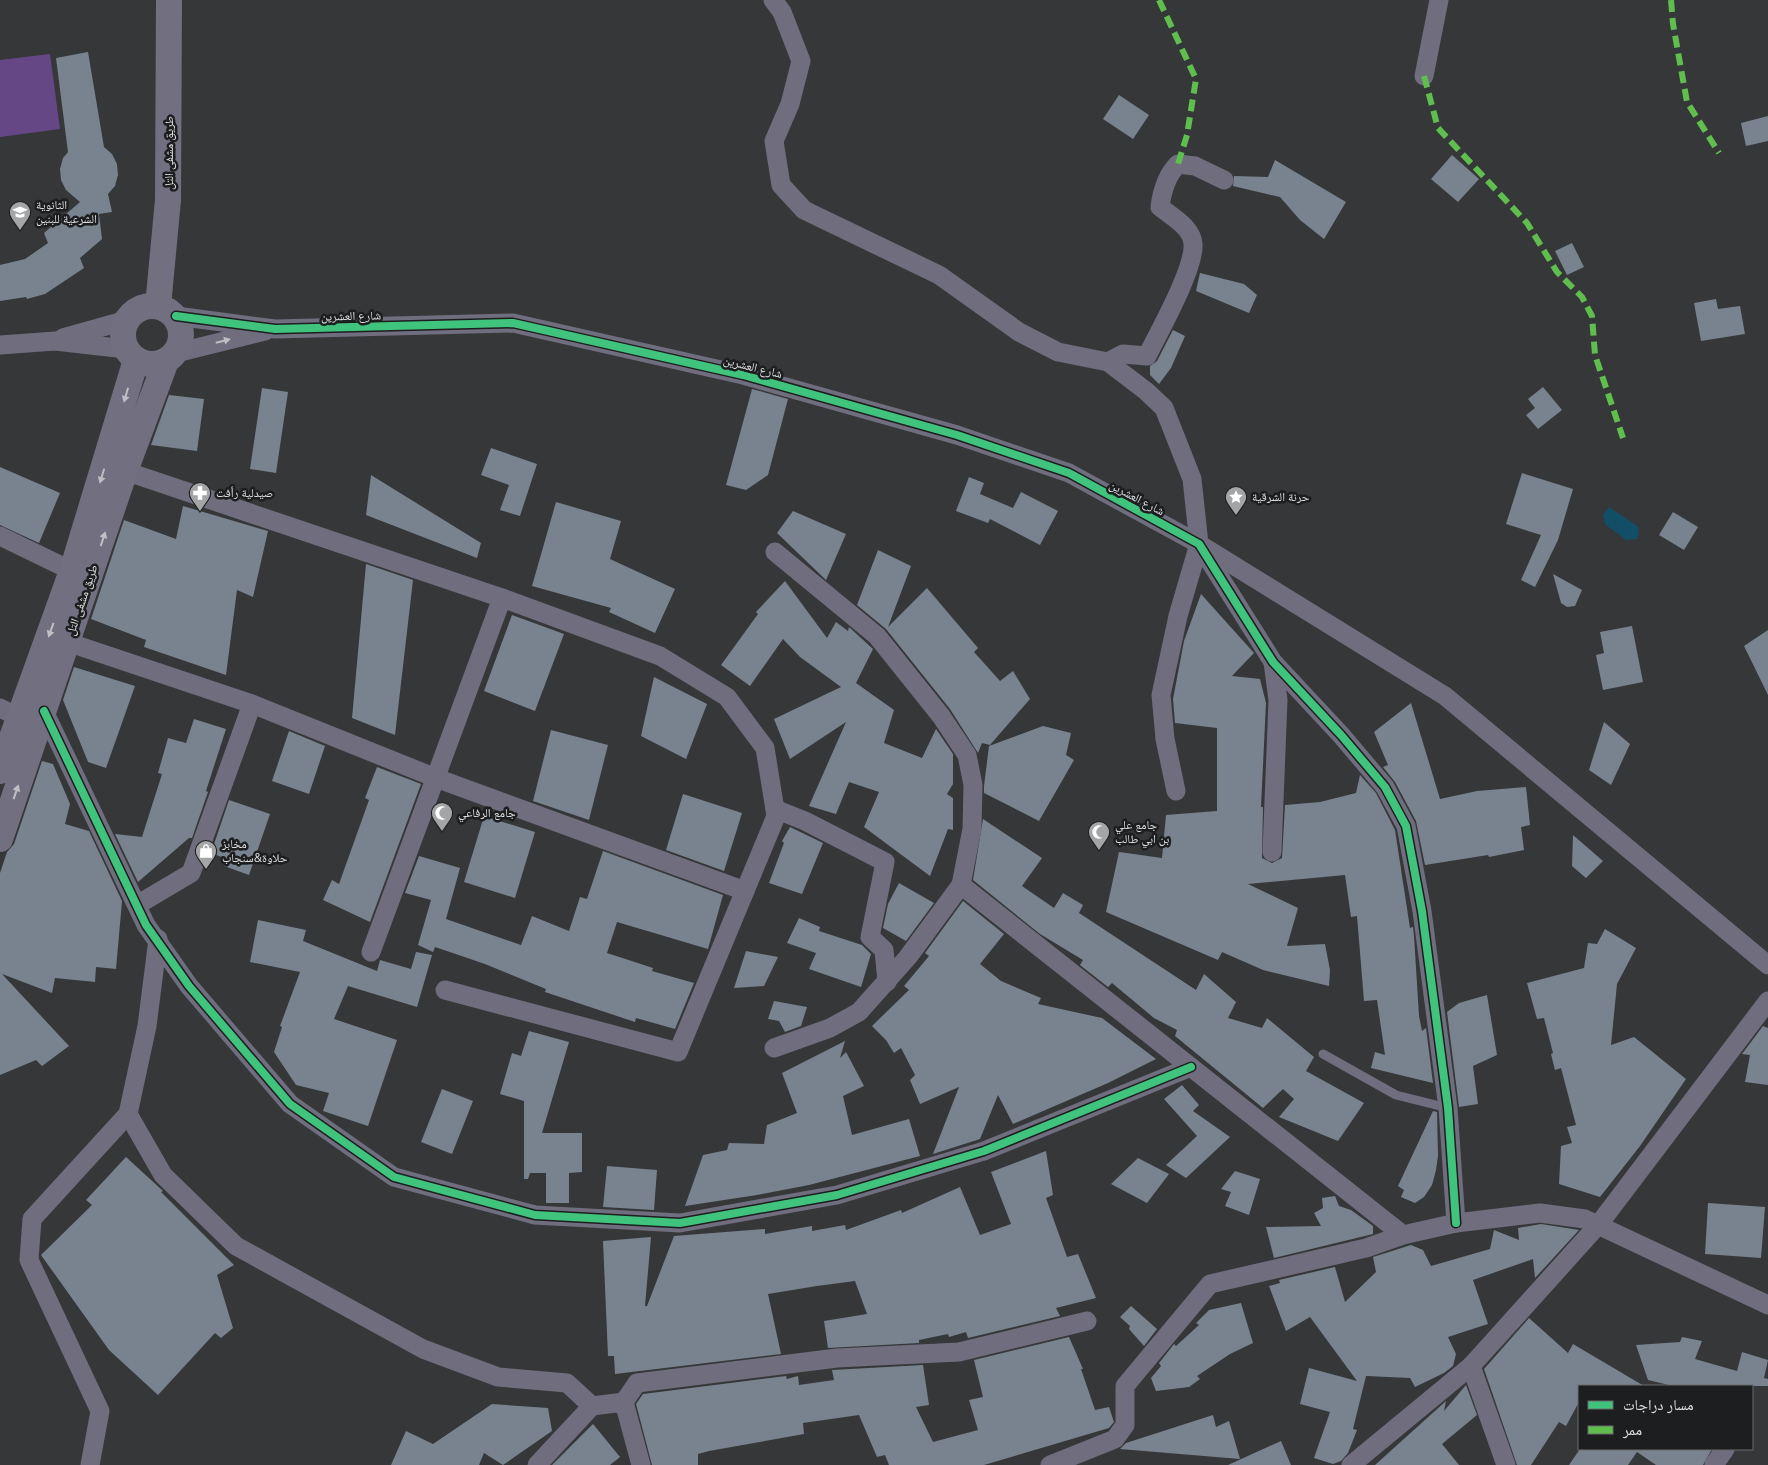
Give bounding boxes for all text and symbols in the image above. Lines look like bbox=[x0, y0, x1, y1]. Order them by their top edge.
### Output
street label: طريق مشفى التل bbox=[161, 116, 177, 190]
place label: الثانوية الشرعية للبنين bbox=[36, 197, 97, 227]
school or university icon: الثانوية الشرعية للبنين bbox=[8, 200, 32, 231]
street label: شارع العشرين bbox=[321, 307, 381, 325]
one-way arrow bbox=[216, 337, 231, 345]
street label: شارع العشرين bbox=[722, 352, 784, 382]
one-way arrow bbox=[122, 387, 130, 402]
one-way arrow bbox=[98, 469, 106, 484]
street label: شارع العشرين bbox=[1107, 477, 1167, 519]
pharmacy icon: صيدلية رأفت bbox=[188, 481, 212, 512]
place label: صيدلية رأفت bbox=[216, 485, 273, 501]
place icon: حرنة الشرقية bbox=[1224, 485, 1248, 516]
place label: حرنة الشرقية bbox=[1252, 489, 1310, 505]
one-way arrow bbox=[100, 532, 107, 547]
street label: طريق مشفى التل bbox=[62, 562, 102, 638]
one-way arrow bbox=[47, 623, 55, 638]
one-way arrow bbox=[13, 785, 20, 800]
mosque icon: جامع الرفاعي bbox=[430, 801, 454, 832]
place label: جامع الرفاعي bbox=[458, 805, 516, 823]
place label: جامع علي بن ابي طالب bbox=[1115, 817, 1169, 849]
mosque icon: جامع علي بن ابي طالب bbox=[1087, 820, 1111, 851]
place label: مخابز حلاوة&سنجاب bbox=[221, 836, 288, 866]
shop icon: مخابز حلاوة&سنجاب bbox=[194, 839, 218, 870]
legend bbox=[1578, 1385, 1753, 1450]
text: مسار دراجات bbox=[1623, 1395, 1694, 1415]
text: ممر bbox=[1622, 1420, 1642, 1440]

